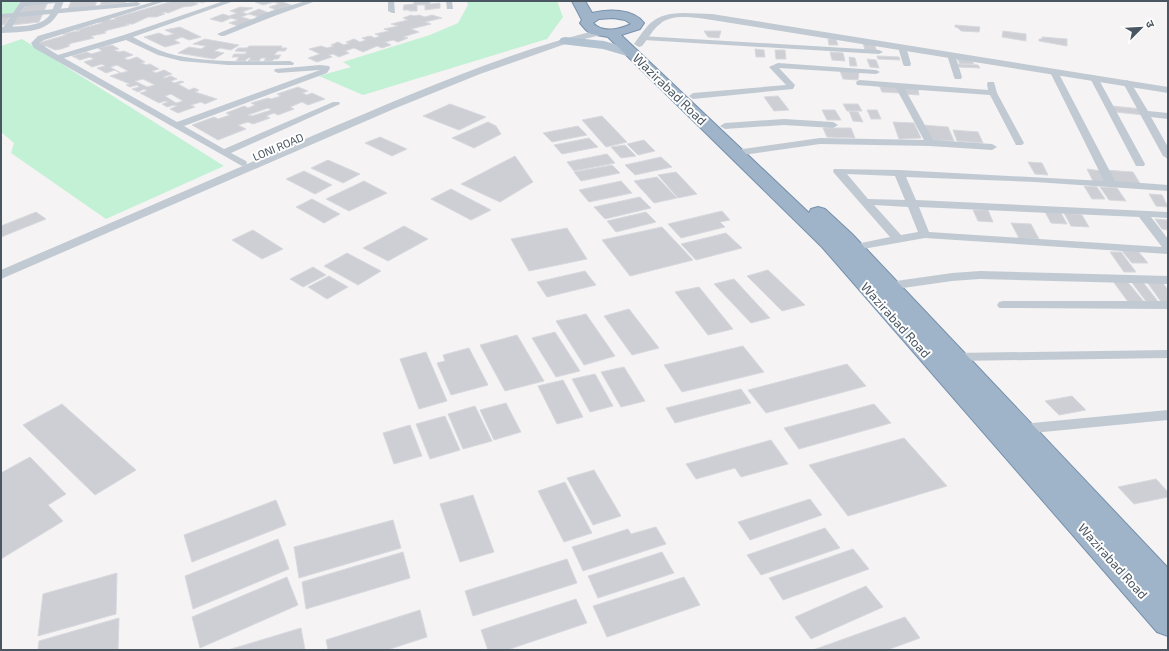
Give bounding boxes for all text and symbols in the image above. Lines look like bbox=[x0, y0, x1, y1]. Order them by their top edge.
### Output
north arrow bbox=[1121, 8, 1161, 48]
text: उ bbox=[1143, 18, 1158, 30]
street label: Wazirabad Road bbox=[630, 50, 710, 128]
street label: LONI ROAD bbox=[250, 130, 305, 163]
street label: Wazirabad Road bbox=[858, 279, 934, 361]
street label: Wazirabad Road bbox=[1075, 520, 1151, 602]

